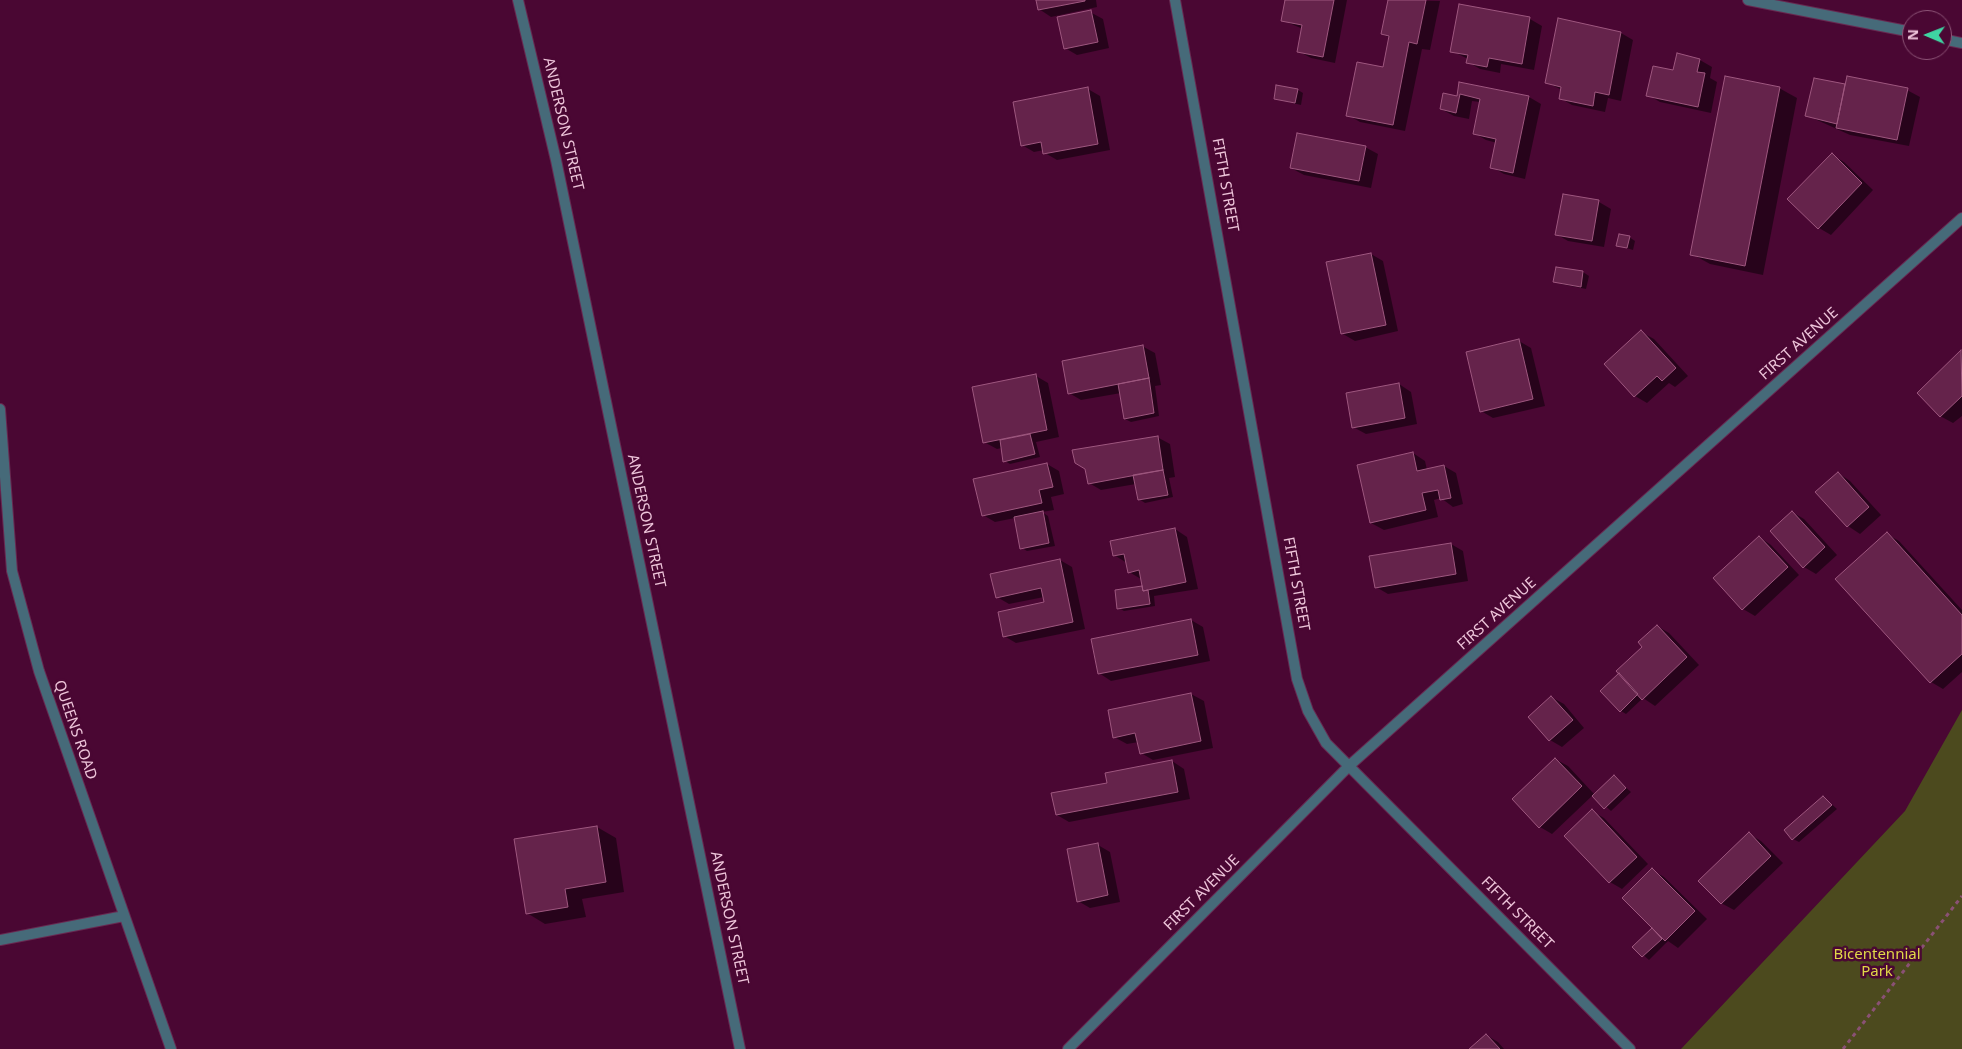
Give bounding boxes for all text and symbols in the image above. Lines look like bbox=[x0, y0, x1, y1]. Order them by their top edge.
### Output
north arrow bbox=[1902, 10, 1952, 60]
text: N bbox=[1903, 29, 1922, 41]
street label: ANDERSON STREET bbox=[539, 56, 587, 192]
street label: FIFTH STREET bbox=[1208, 137, 1242, 233]
street label: FIRST AVENUE bbox=[1756, 304, 1842, 384]
street label: ANDERSON STREET bbox=[623, 453, 669, 589]
street label: FIFTH STREET bbox=[1279, 536, 1313, 632]
street label: FIRST AVENUE bbox=[1454, 574, 1540, 654]
street label: QUEENS ROAD bbox=[50, 678, 100, 782]
street label: ANDERSON STREET bbox=[706, 850, 752, 986]
street label: FIRST AVENUE bbox=[1160, 851, 1244, 935]
street label: FIFTH STREET bbox=[1477, 873, 1557, 953]
park label: Bicentennial Park bbox=[1833, 946, 1921, 981]

